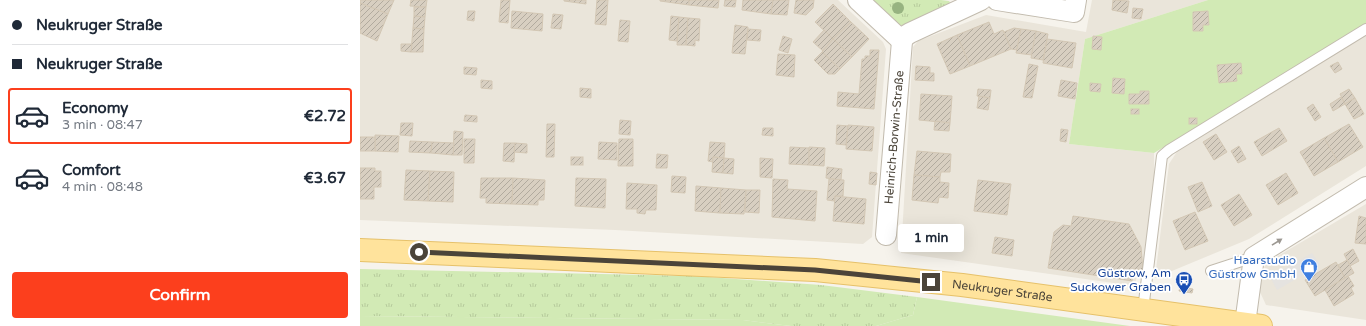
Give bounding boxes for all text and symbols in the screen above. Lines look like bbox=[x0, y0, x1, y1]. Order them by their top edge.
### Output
text: Neukruger Straße bbox=[36, 16, 163, 34]
text: Neukruger Straße bbox=[36, 55, 163, 73]
street label: Heinrich-Borwin-Straße bbox=[882, 70, 907, 205]
icon: car bbox=[14, 98, 50, 134]
text: Economy bbox=[62, 99, 128, 117]
text: €2.72 bbox=[304, 107, 346, 125]
text: 3 min · 08:47 bbox=[62, 117, 143, 133]
icon: car bbox=[14, 160, 50, 196]
text: Comfort bbox=[62, 161, 121, 179]
text: €3.67 bbox=[304, 169, 346, 187]
text: 4 min · 08:48 bbox=[62, 179, 143, 195]
callout: 1 min bbox=[898, 224, 964, 252]
text: 1 min bbox=[914, 230, 948, 246]
one-way arrow bbox=[1272, 238, 1282, 246]
route start bbox=[410, 243, 428, 261]
place label: Haarstudio Güstrow GmbH bbox=[1208, 253, 1296, 281]
shop icon: Haarstudio Güstrow GmbH bbox=[1299, 257, 1319, 282]
place label: Güstrow, Am Suckower Graben bbox=[1070, 266, 1171, 294]
bus stop icon: Güstrow, Am Suckower Graben bbox=[1174, 270, 1194, 295]
button: Confirm bbox=[12, 272, 348, 318]
route end bbox=[922, 273, 940, 291]
street label: Neukruger Straße bbox=[951, 277, 1054, 304]

